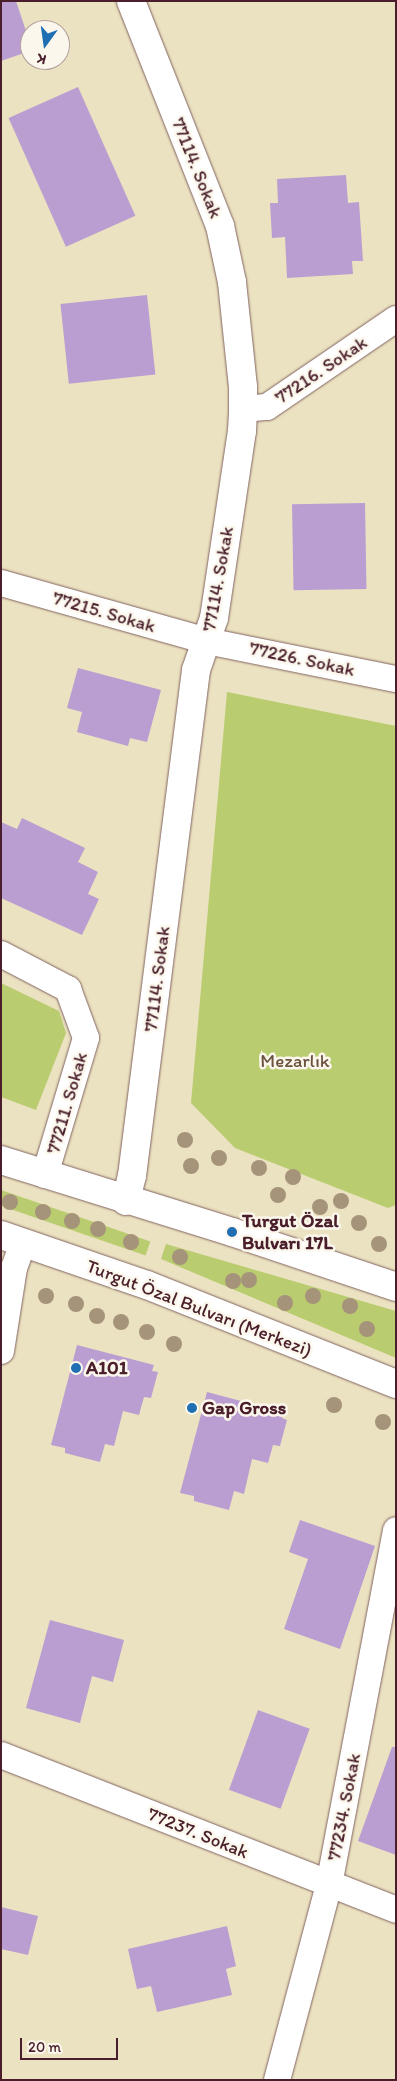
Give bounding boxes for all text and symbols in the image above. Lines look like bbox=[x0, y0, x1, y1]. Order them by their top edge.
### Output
north arrow bbox=[20, 20, 70, 70]
text: K bbox=[35, 50, 48, 68]
street label: 77114. Sokak bbox=[167, 115, 227, 221]
street label: 77216. Sokak bbox=[271, 331, 371, 409]
street label: 77114. Sokak bbox=[198, 525, 238, 633]
street label: 77215. Sokak bbox=[50, 586, 158, 638]
street label: 77226. Sokak bbox=[247, 637, 357, 681]
street label: 77114. Sokak bbox=[139, 925, 175, 1033]
street label: 77211. Sokak bbox=[42, 1050, 92, 1156]
park label: Mezarlık bbox=[260, 1050, 330, 1072]
place label: Turgut Özal Bulvarı 17L bbox=[242, 1210, 339, 1254]
marker: Turgut Özal Bulvarı 17L bbox=[226, 1226, 238, 1238]
street label: Turgut Özal Bulvarı (Merkezi) bbox=[83, 1254, 315, 1362]
place label: A101 bbox=[86, 1357, 127, 1379]
marker: A101 bbox=[70, 1362, 82, 1374]
place label: Gap Gross bbox=[202, 1397, 287, 1419]
marker: Gap Gross bbox=[186, 1402, 198, 1414]
street label: 77234. Sokak bbox=[322, 1751, 366, 1863]
street label: 77237. Sokak bbox=[144, 1802, 252, 1864]
scale bar bbox=[22, 2028, 120, 2060]
text: 20 m bbox=[28, 2038, 61, 2056]

